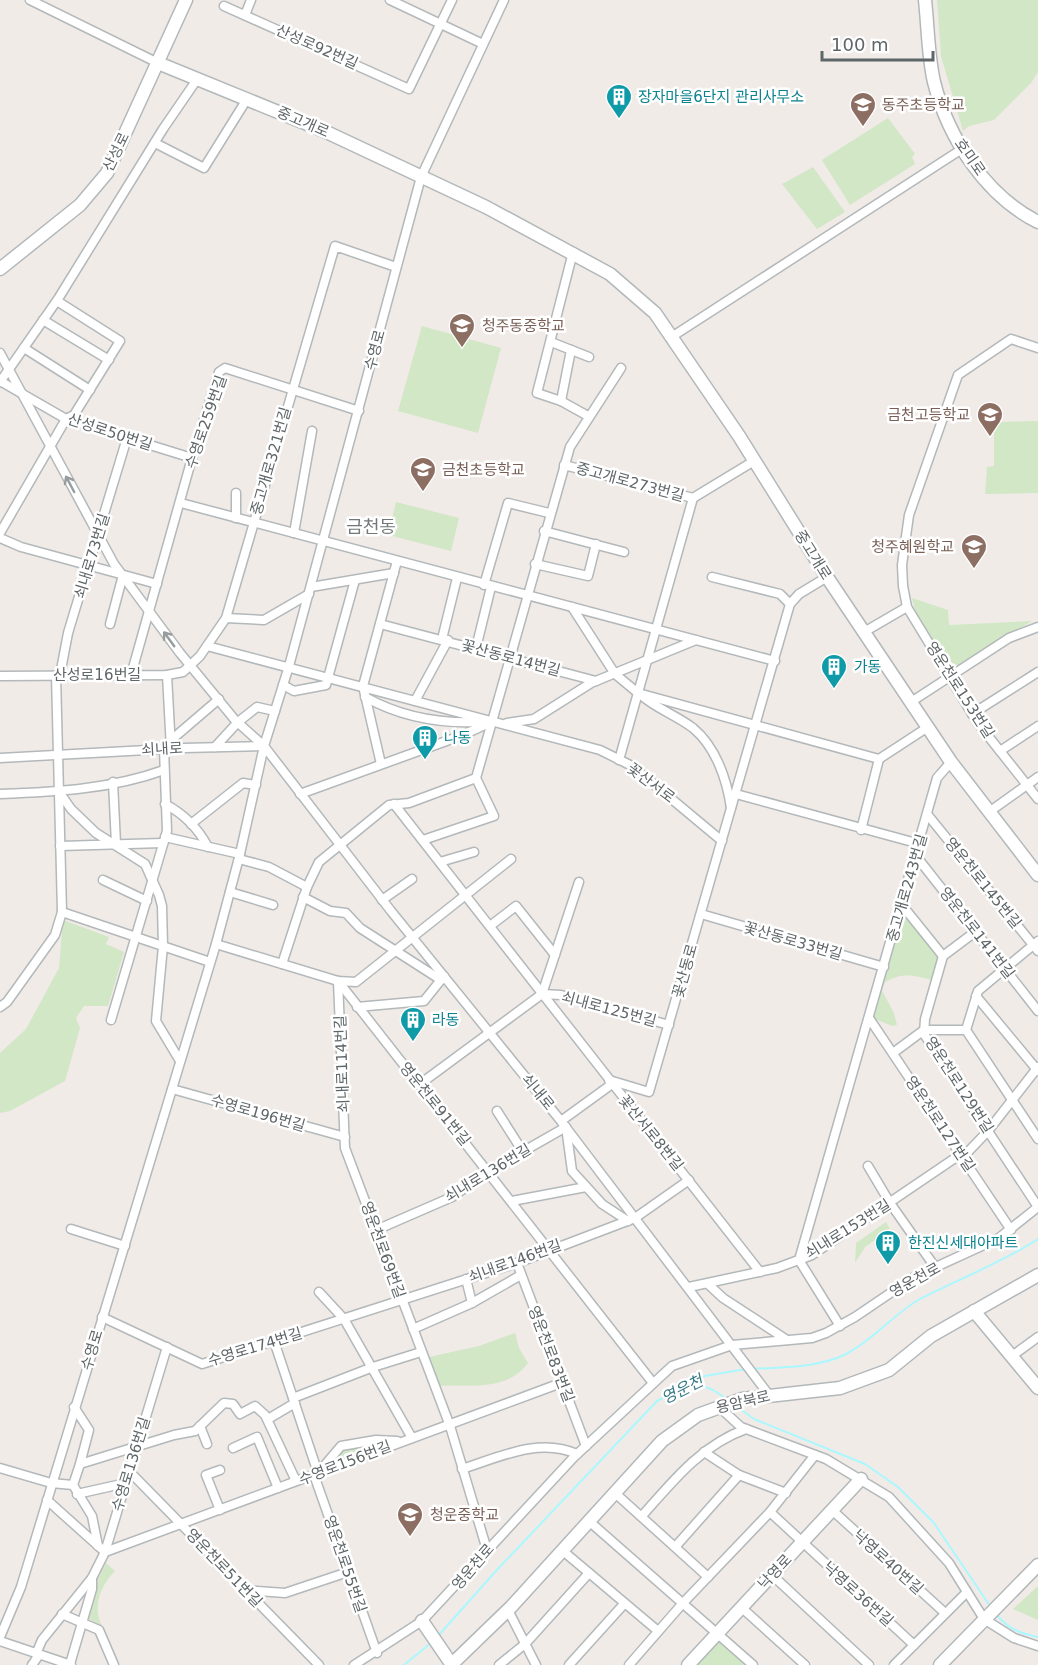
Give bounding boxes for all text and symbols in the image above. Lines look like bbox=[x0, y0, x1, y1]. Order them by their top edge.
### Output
street label: 산성로92번길 bbox=[273, 21, 361, 73]
scale bar bbox=[822, 24, 933, 62]
text: 100 m bbox=[831, 34, 889, 55]
building icon: 장자마을6단지 관리사무소 bbox=[604, 82, 634, 120]
place label: 장자마을6단지 관리사무소 bbox=[638, 88, 804, 106]
school or university icon: 동주초등학교 bbox=[848, 90, 878, 128]
place label: 동주초등학교 bbox=[882, 96, 965, 114]
street label: 중고개로 bbox=[274, 103, 332, 141]
street label: 산성로 bbox=[99, 129, 133, 175]
street label: 호미로 bbox=[951, 135, 989, 179]
school or university icon: 청주동중학교 bbox=[447, 311, 477, 349]
place label: 청주동중학교 bbox=[482, 317, 565, 335]
street label: 수영로 bbox=[361, 328, 389, 372]
street label: 수영로259번길 bbox=[182, 373, 230, 471]
school or university icon: 금천고등학교 bbox=[975, 400, 1005, 438]
street label: 중고개로321번길 bbox=[247, 405, 295, 517]
place label: 금천고등학교 bbox=[887, 406, 970, 424]
street label: 산성로50번길 bbox=[65, 410, 155, 454]
school or university icon: 금천초등학교 bbox=[408, 455, 438, 493]
street label: 중고개로273번길 bbox=[574, 459, 686, 505]
place label: 금천초등학교 bbox=[442, 461, 525, 479]
one-way arrow bbox=[64, 476, 76, 493]
street label: 쇠내로73번길 bbox=[71, 511, 113, 601]
district label: 금천동 bbox=[346, 516, 396, 537]
street label: 중고개로 bbox=[791, 527, 835, 583]
school or university icon: 청주혜원학교 bbox=[959, 532, 989, 570]
place label: 청주혜원학교 bbox=[871, 538, 954, 556]
one-way arrow bbox=[163, 631, 175, 647]
street label: 꽃산동로14번길 bbox=[459, 636, 563, 680]
street label: 영운천로153번길 bbox=[922, 638, 998, 742]
building icon: 가동 bbox=[819, 652, 849, 690]
place label: 가동 bbox=[854, 658, 882, 676]
street label: 산성로16번길 bbox=[53, 666, 141, 684]
building icon: 나동 bbox=[410, 723, 440, 761]
place label: 나동 bbox=[444, 729, 472, 747]
street label: 쇠내로 bbox=[141, 739, 183, 759]
street label: 꽃산서로 bbox=[624, 759, 678, 807]
street label: 중고개로243번길 bbox=[883, 832, 931, 944]
street label: 영운천로145번길 bbox=[941, 834, 1025, 932]
street label: 영운천로141번길 bbox=[936, 884, 1018, 982]
street label: 꽃산동로33번길 bbox=[742, 918, 844, 964]
street label: 꽃산동로 bbox=[669, 942, 701, 1000]
street label: 쇠내로125번길 bbox=[560, 988, 658, 1030]
building icon: 라동 bbox=[398, 1005, 428, 1043]
place label: 라동 bbox=[432, 1011, 460, 1029]
street label: 쇠내로114번길 bbox=[331, 1015, 353, 1113]
street label: 영운천로129번길 bbox=[921, 1033, 997, 1137]
street label: 영운천로91번길 bbox=[396, 1059, 474, 1149]
street label: 쇠내로 bbox=[518, 1070, 558, 1114]
street label: 영운천로127번길 bbox=[901, 1073, 979, 1175]
street label: 수영로196번길 bbox=[209, 1091, 307, 1135]
street label: 꽃산서로8번길 bbox=[615, 1091, 687, 1175]
street label: 쇠내로136번길 bbox=[442, 1140, 534, 1206]
street label: 쇠내로153번길 bbox=[802, 1195, 894, 1263]
street label: 영운천로69번길 bbox=[357, 1199, 409, 1301]
building icon: 한진신세대아파트 bbox=[873, 1228, 903, 1266]
place label: 한진신세대아파트 bbox=[908, 1234, 1019, 1252]
street label: 쇠내로146번길 bbox=[466, 1236, 564, 1286]
street label: 영운천로 bbox=[886, 1259, 944, 1301]
street label: 영운천로83번길 bbox=[524, 1303, 578, 1405]
street label: 수영로174번길 bbox=[206, 1324, 304, 1370]
street label: 수영로 bbox=[77, 1328, 107, 1372]
water label: 영운천 bbox=[658, 1370, 708, 1408]
street label: 용암북로 bbox=[714, 1387, 772, 1417]
street label: 수영로136번길 bbox=[108, 1415, 154, 1513]
street label: 수영로156번길 bbox=[296, 1437, 394, 1489]
school or university icon: 청운중학교 bbox=[395, 1500, 425, 1538]
place label: 청운중학교 bbox=[430, 1506, 499, 1524]
street label: 영운천로55번길 bbox=[320, 1513, 370, 1615]
street label: 영운천로51번길 bbox=[182, 1525, 266, 1611]
street label: 낙영로40번길 bbox=[849, 1526, 927, 1598]
street label: 영운천로 bbox=[448, 1540, 498, 1594]
street label: 낙영로 bbox=[754, 1551, 796, 1593]
street label: 낙영로36번길 bbox=[819, 1558, 897, 1630]

